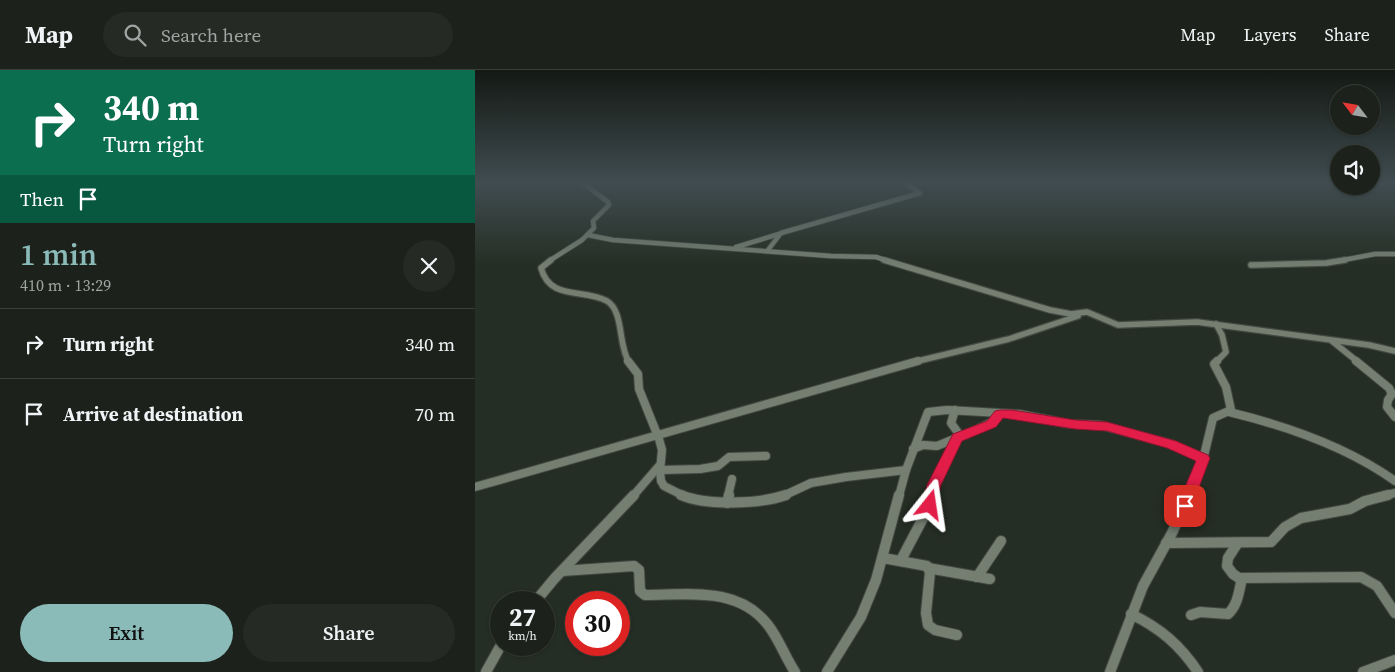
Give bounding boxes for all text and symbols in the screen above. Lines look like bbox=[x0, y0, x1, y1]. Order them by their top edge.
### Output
search box bbox=[103, 12, 453, 57]
text: Map bbox=[25, 18, 73, 51]
icon: search bbox=[121, 21, 149, 49]
text: Search here bbox=[161, 22, 261, 48]
text: Map bbox=[1180, 22, 1215, 47]
text: Layers bbox=[1243, 22, 1296, 47]
text: Share bbox=[1324, 22, 1370, 47]
text: 340 m bbox=[103, 84, 199, 132]
north arrow bbox=[1330, 85, 1380, 135]
map controls bbox=[1330, 85, 1380, 195]
icon: right bbox=[20, 90, 85, 155]
text: Turn right bbox=[103, 129, 204, 159]
button: sound bbox=[1330, 145, 1380, 195]
icon: arrive bbox=[74, 185, 102, 213]
text: Then bbox=[20, 186, 64, 212]
text: 1 min bbox=[20, 234, 97, 275]
button: close bbox=[403, 240, 455, 292]
text: 410 m · 13:29 bbox=[20, 274, 111, 296]
icon: right bbox=[20, 330, 48, 358]
text: Turn right bbox=[63, 331, 154, 357]
text: 340 m bbox=[405, 331, 455, 357]
icon: arrive bbox=[20, 400, 48, 428]
text: Arrive at destination bbox=[63, 401, 243, 427]
text: 70 m bbox=[414, 401, 455, 427]
position arrow bbox=[903, 478, 955, 530]
pin bbox=[1164, 485, 1206, 527]
icon: arrive bbox=[1171, 492, 1199, 520]
speed limit sign: 30 bbox=[565, 591, 630, 656]
text: 27 bbox=[509, 600, 536, 634]
button: Exit bbox=[20, 604, 233, 662]
button: Share bbox=[243, 604, 455, 662]
text: km/h bbox=[508, 628, 537, 644]

